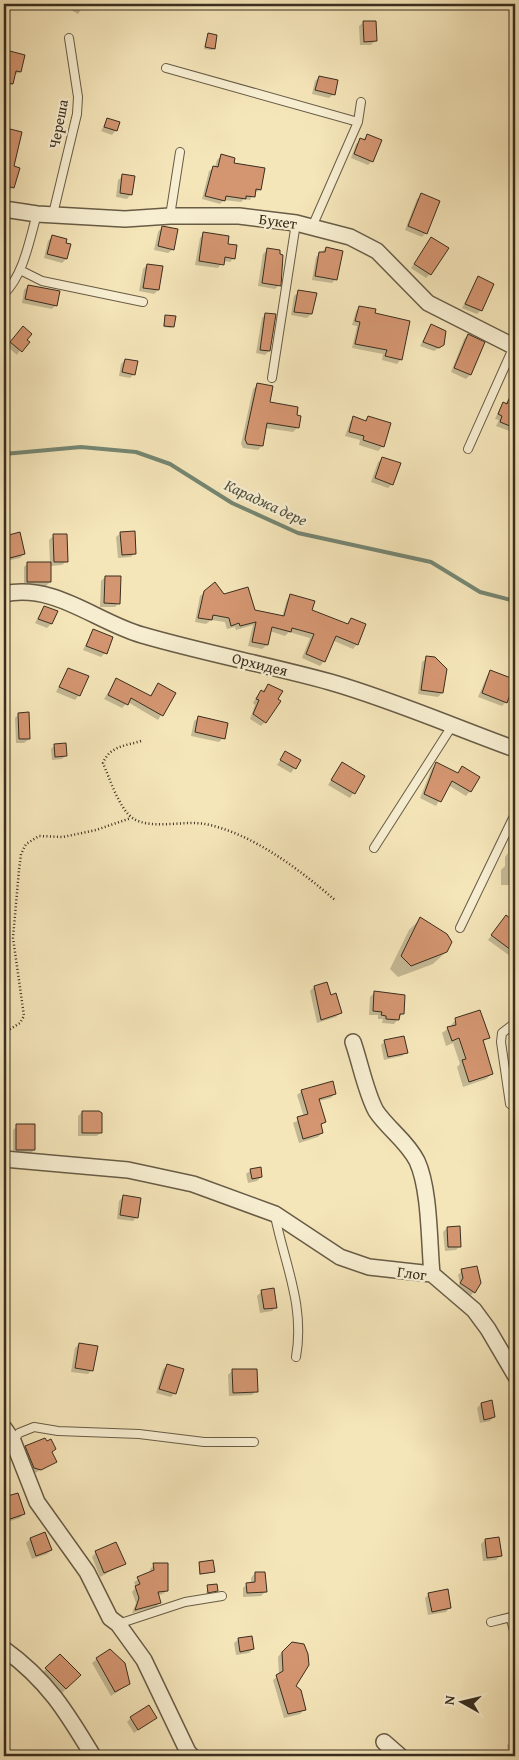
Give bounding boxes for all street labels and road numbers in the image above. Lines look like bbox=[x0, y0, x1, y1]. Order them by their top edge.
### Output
street label: Череша bbox=[43, 97, 73, 150]
street label: Букет bbox=[258, 208, 299, 234]
street label: Орхидея bbox=[230, 647, 290, 681]
street label: Глог bbox=[396, 1261, 429, 1286]

